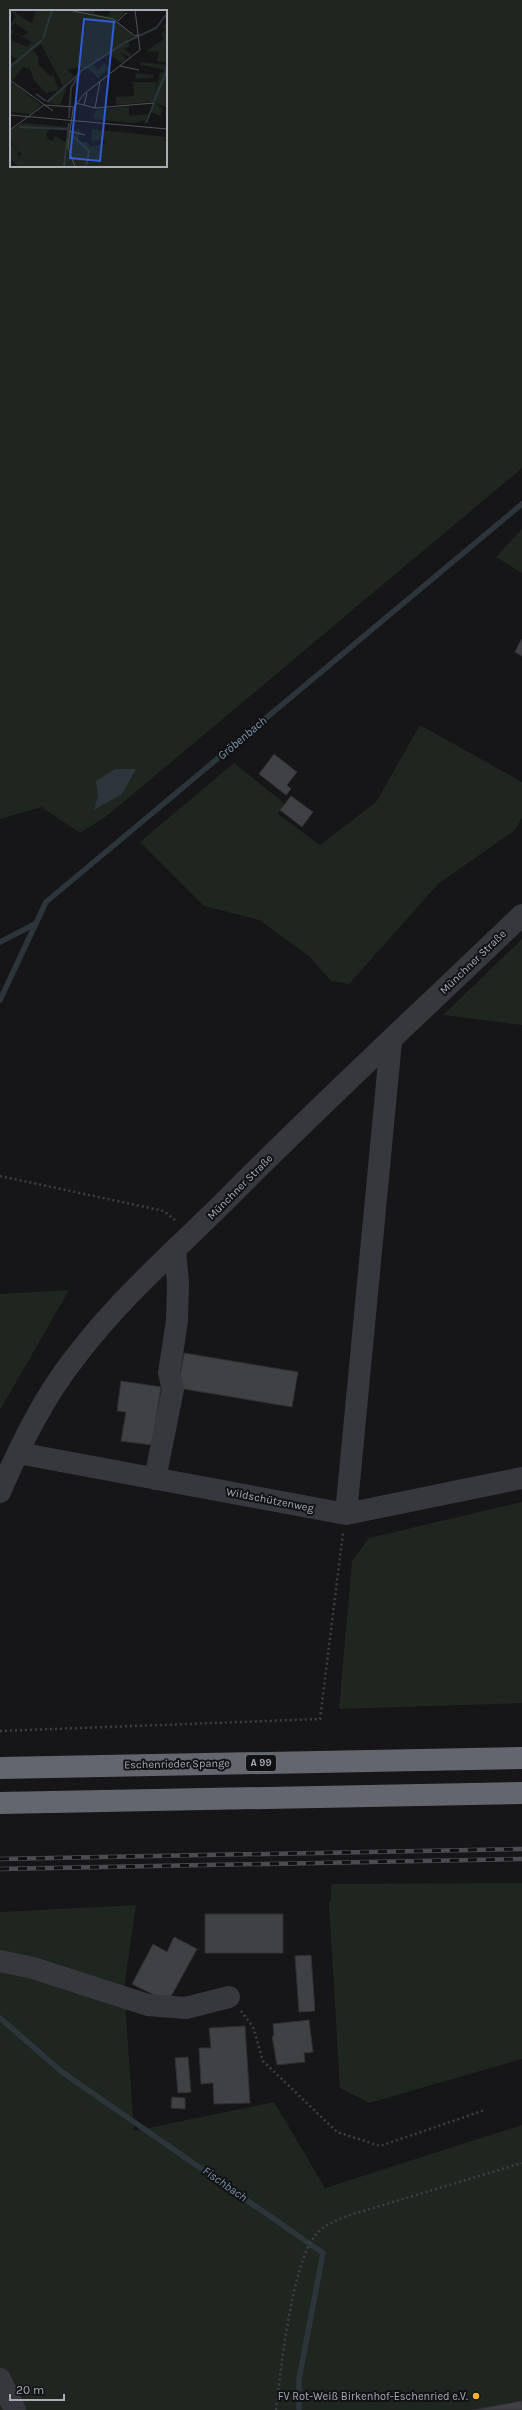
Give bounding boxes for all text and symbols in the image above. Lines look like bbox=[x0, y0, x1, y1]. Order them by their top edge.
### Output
inset map bbox=[10, 10, 167, 167]
water label: Gröbenbach bbox=[215, 713, 269, 763]
street label: Münchner Straße bbox=[437, 927, 509, 997]
street label: Münchner Straße bbox=[205, 1151, 276, 1222]
street label: Wildschützenweg bbox=[225, 1485, 316, 1515]
road number: A 99 bbox=[246, 1755, 276, 1771]
street label: Eschenrieder Spange bbox=[124, 1757, 230, 1771]
water label: Fischbach bbox=[200, 2164, 250, 2204]
scale bar bbox=[10, 2376, 64, 2402]
text: 20 m bbox=[16, 2383, 44, 2397]
place label: FV Rot-Weiß Birkenhof-Eschenried e.V. bbox=[278, 2390, 468, 2403]
marker: FV Rot-Weiß Birkenhof-Eschenried e.V. bbox=[471, 2391, 481, 2401]

